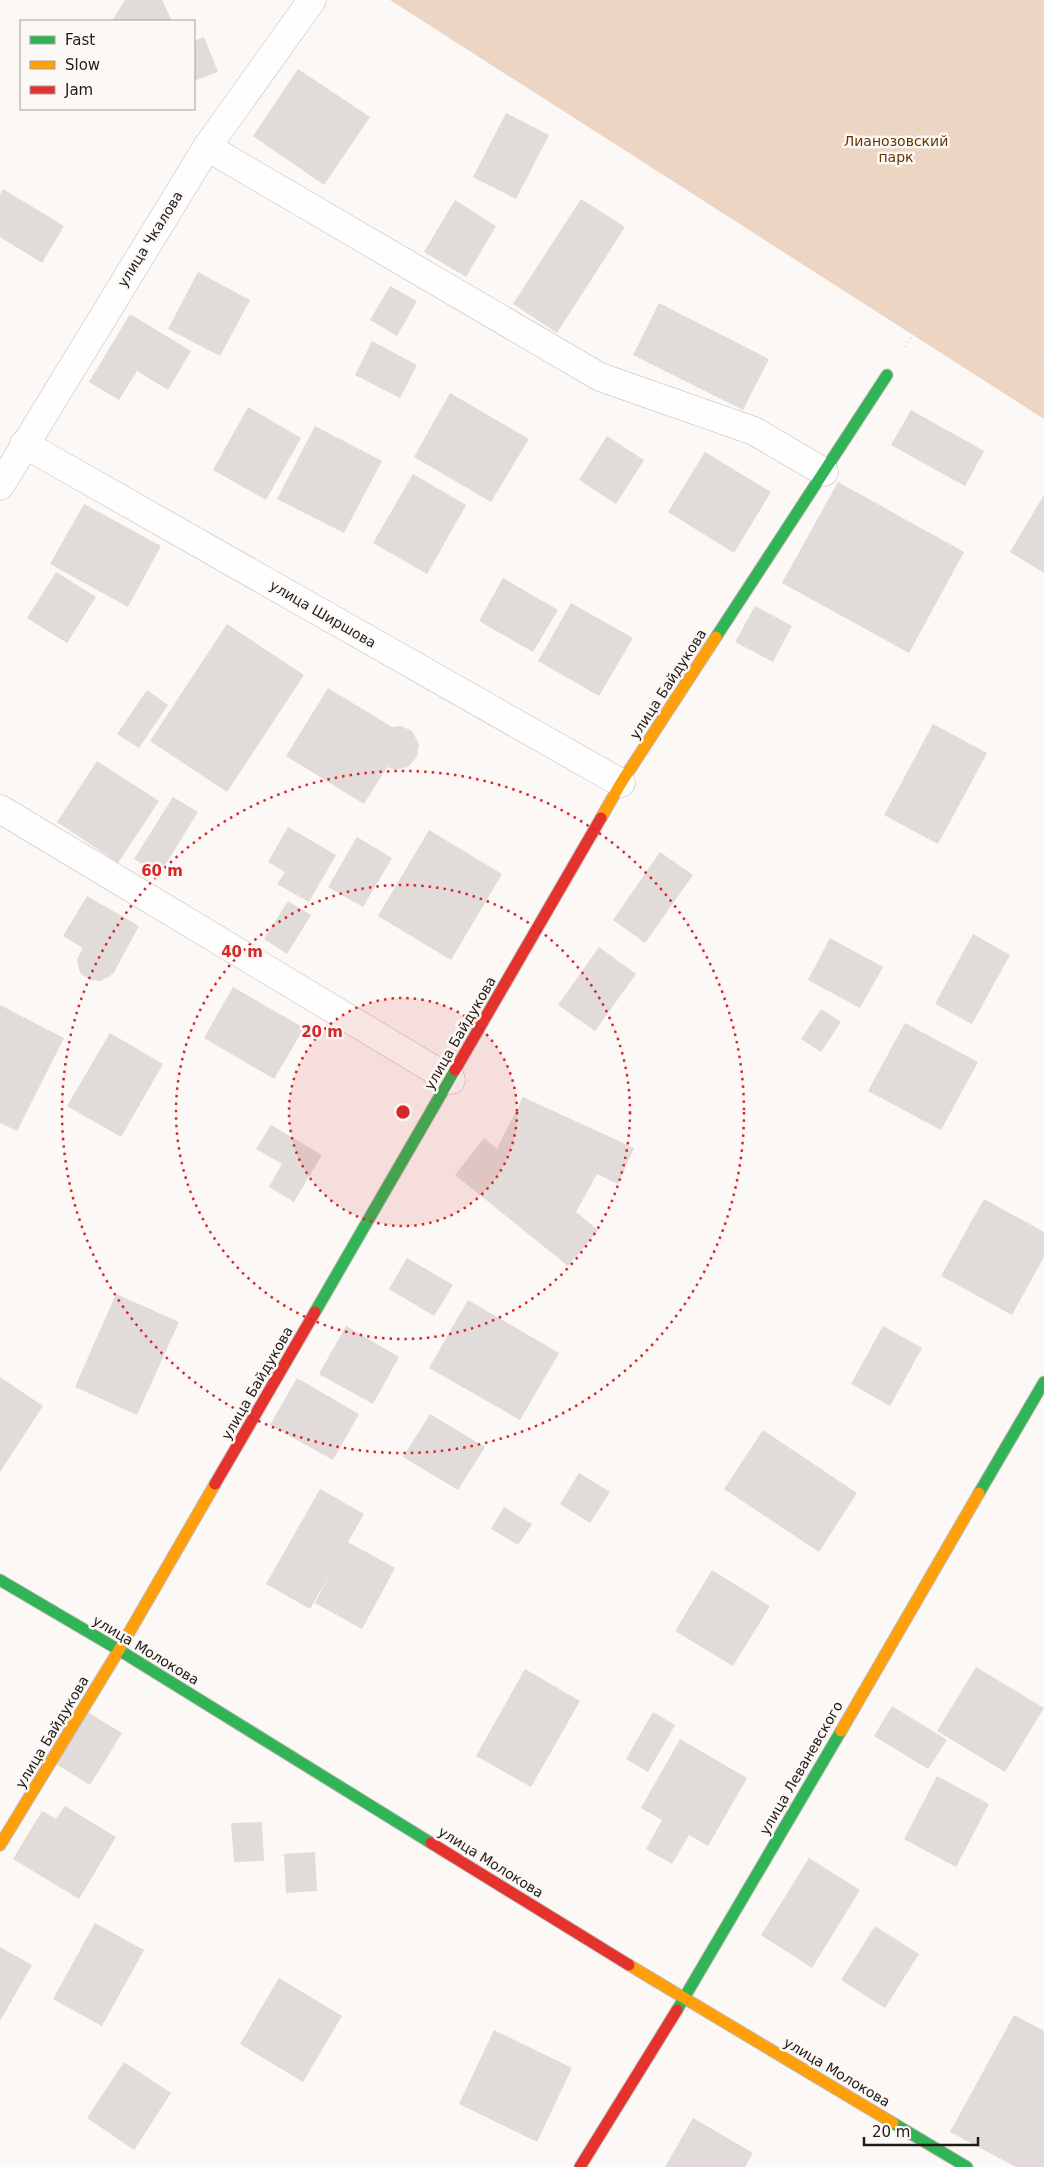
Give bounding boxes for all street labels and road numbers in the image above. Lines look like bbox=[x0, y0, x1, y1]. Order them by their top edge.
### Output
street label: улица Чкалова bbox=[114, 188, 186, 290]
street label: улица Ширшова bbox=[267, 577, 379, 651]
street label: улица Байдукова bbox=[626, 626, 710, 742]
street label: улица Байдукова bbox=[421, 974, 499, 1092]
street label: улица Байдукова bbox=[218, 1324, 296, 1442]
street label: улица Молокова bbox=[90, 1612, 202, 1688]
street label: улица Байдукова bbox=[12, 1673, 92, 1791]
street label: улица Леваневского bbox=[756, 1698, 846, 1838]
street label: улица Молокова bbox=[435, 1823, 547, 1901]
street label: улица Молокова bbox=[781, 2034, 893, 2110]

